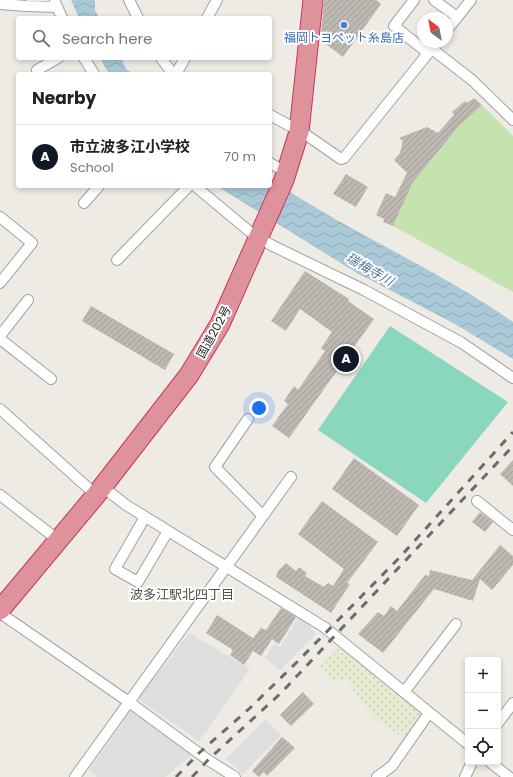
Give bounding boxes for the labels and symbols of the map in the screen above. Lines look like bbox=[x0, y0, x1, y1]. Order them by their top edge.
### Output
north arrow bbox=[417, 12, 453, 48]
marker: 福岡トヨペット糸島店 bbox=[339, 20, 349, 30]
place label: 福岡トヨペット糸島店 bbox=[284, 29, 404, 46]
water label: 瑞梅寺川 bbox=[342, 248, 399, 292]
street label: 国道202号 bbox=[192, 303, 235, 361]
pin: A bbox=[333, 344, 359, 374]
your location bbox=[249, 398, 269, 418]
district label: 波多江駅北四丁目 bbox=[130, 585, 234, 604]

